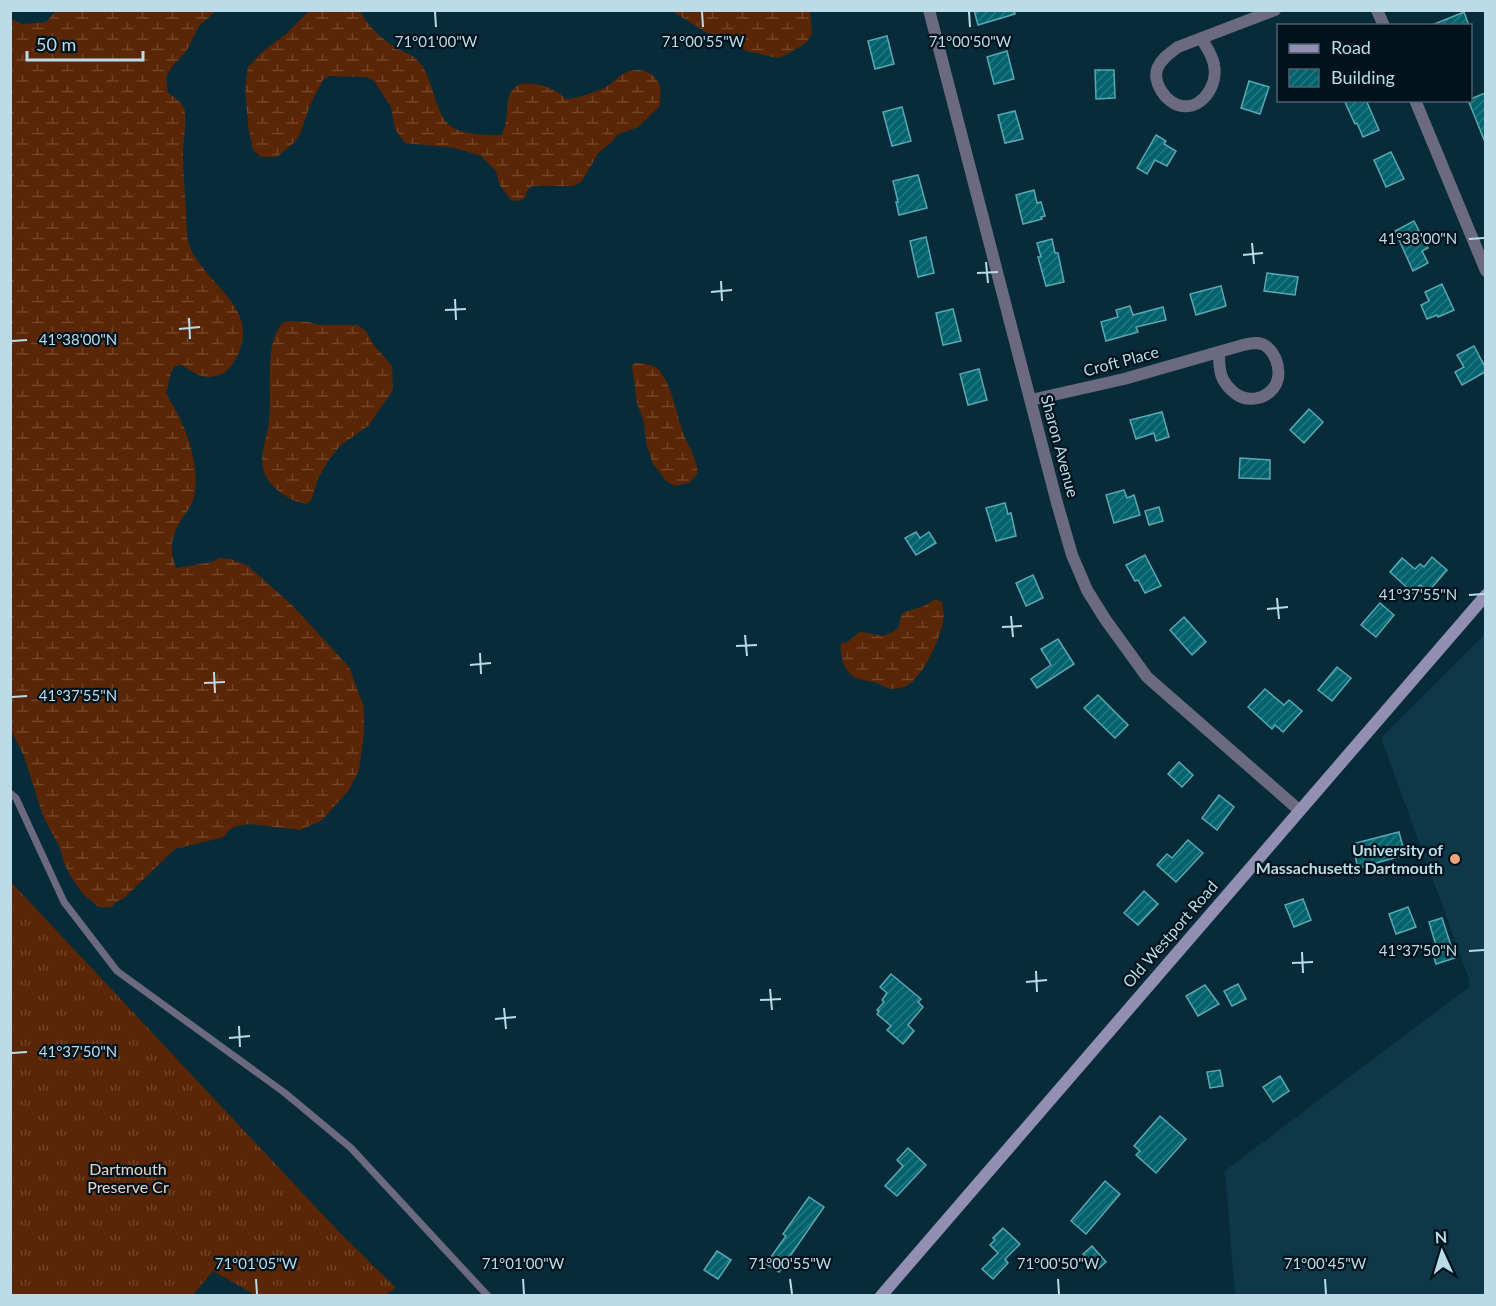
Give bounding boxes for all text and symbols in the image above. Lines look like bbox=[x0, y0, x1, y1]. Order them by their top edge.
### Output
scale bar bbox=[27, 24, 142, 62]
legend bbox=[1277, 24, 1472, 102]
text: 71°01'00"W bbox=[395, 32, 478, 50]
text: 71°00'55"W bbox=[662, 32, 745, 50]
text: 71°00'50"W bbox=[929, 32, 1012, 50]
text: 50 m bbox=[36, 33, 76, 55]
text: Road bbox=[1331, 36, 1371, 58]
text: Building bbox=[1331, 66, 1395, 88]
text: 41°38'00"N bbox=[1379, 229, 1457, 247]
text: 41°38'00"N bbox=[39, 330, 117, 348]
street label: Croft Place bbox=[1081, 341, 1161, 380]
street label: Sharon Avenue bbox=[1038, 392, 1083, 499]
text: 41°37'55"N bbox=[1379, 585, 1457, 603]
text: 41°37'55"N bbox=[39, 686, 117, 704]
place label: University of Massachusetts Dartmouth bbox=[1256, 840, 1443, 877]
marker: University of Massachusetts Dartmouth bbox=[1448, 852, 1462, 866]
street label: Old Westport Road bbox=[1118, 876, 1221, 991]
text: 41°37'50"N bbox=[1379, 941, 1457, 959]
text: 41°37'50"N bbox=[39, 1042, 117, 1060]
park label: Dartmouth Preserve Cr bbox=[87, 1159, 169, 1196]
north arrow bbox=[1412, 1222, 1472, 1282]
text: N bbox=[1434, 1227, 1448, 1246]
text: 71°01'05"W bbox=[215, 1254, 298, 1272]
text: 71°01'00"W bbox=[482, 1254, 565, 1272]
text: 71°00'55"W bbox=[749, 1254, 832, 1272]
text: 71°00'50"W bbox=[1017, 1254, 1100, 1272]
text: 71°00'45"W bbox=[1284, 1254, 1367, 1272]

